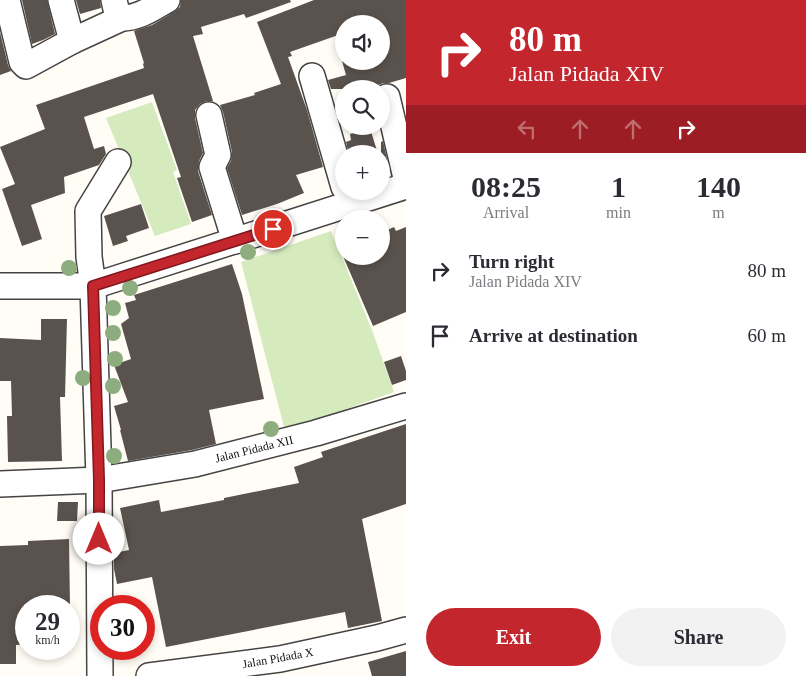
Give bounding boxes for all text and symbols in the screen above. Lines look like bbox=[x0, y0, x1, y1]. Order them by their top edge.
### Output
map controls bbox=[335, 15, 390, 265]
button: sound bbox=[335, 15, 390, 70]
icon: right bbox=[426, 20, 491, 85]
text: 80 m bbox=[509, 20, 582, 59]
text: Jalan Pidada XIV bbox=[509, 61, 664, 86]
button: search bbox=[335, 80, 390, 135]
icon: left bbox=[513, 115, 541, 143]
icon: ahead bbox=[566, 115, 594, 143]
icon: ahead bbox=[619, 115, 647, 143]
icon: right bbox=[672, 115, 700, 143]
button: + bbox=[335, 145, 390, 200]
text: 08:25 bbox=[471, 170, 541, 203]
text: 1 bbox=[611, 170, 626, 203]
text: 140 bbox=[696, 170, 741, 203]
text: Arrival bbox=[483, 204, 529, 221]
text: min bbox=[606, 204, 631, 221]
text: m bbox=[712, 204, 725, 221]
pin bbox=[252, 208, 294, 250]
button: − bbox=[335, 210, 390, 265]
icon: arrive bbox=[259, 215, 287, 243]
text: Turn right bbox=[469, 251, 554, 272]
icon: right bbox=[426, 257, 454, 285]
text: 80 m bbox=[747, 260, 786, 281]
text: Jalan Pidada XIV bbox=[469, 273, 582, 290]
icon: arrive bbox=[426, 322, 454, 350]
text: Arrive at destination bbox=[469, 325, 638, 346]
text: 60 m bbox=[747, 325, 786, 346]
street label: Jalan Pidada XII bbox=[214, 433, 294, 465]
position arrow bbox=[72, 512, 124, 564]
speed limit sign: 30 bbox=[90, 595, 155, 660]
text: 29 bbox=[35, 608, 60, 635]
button: Exit bbox=[426, 608, 601, 666]
button: Share bbox=[611, 608, 786, 666]
text: km/h bbox=[35, 633, 60, 647]
street label: Jalan Pidada X bbox=[241, 645, 315, 671]

